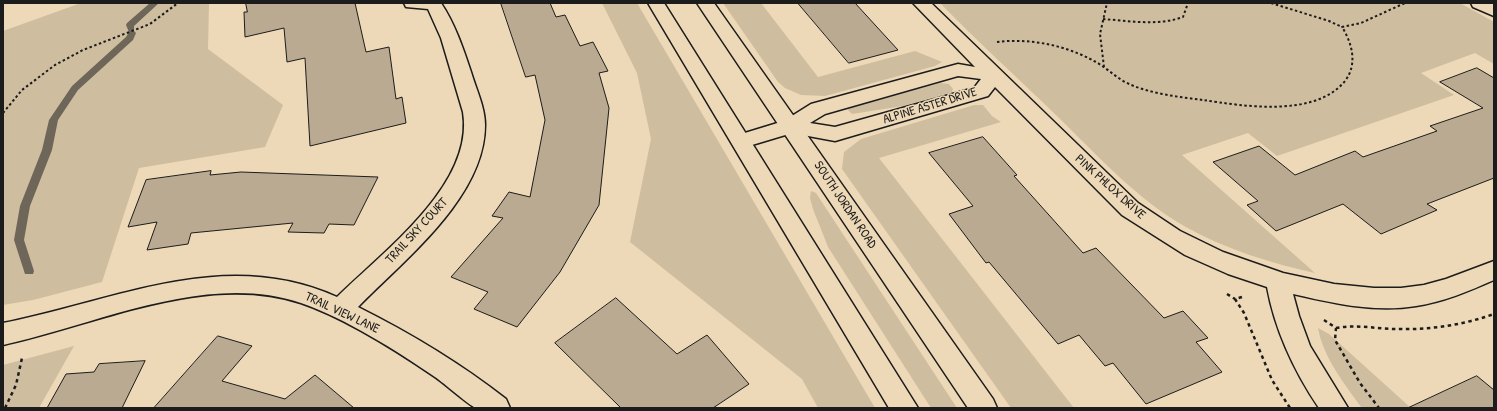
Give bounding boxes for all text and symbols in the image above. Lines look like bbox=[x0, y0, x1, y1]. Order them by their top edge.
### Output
street label: ALPINE ASTER DRIVE bbox=[881, 84, 979, 128]
street label: PINK PHLOX DRIVE bbox=[1072, 151, 1148, 223]
street label: SOUTH JORDAN ROAD bbox=[810, 159, 880, 251]
street label: TRAIL SKY COURT bbox=[383, 195, 451, 267]
street label: TRAIL VIEW LANE bbox=[302, 289, 382, 337]

